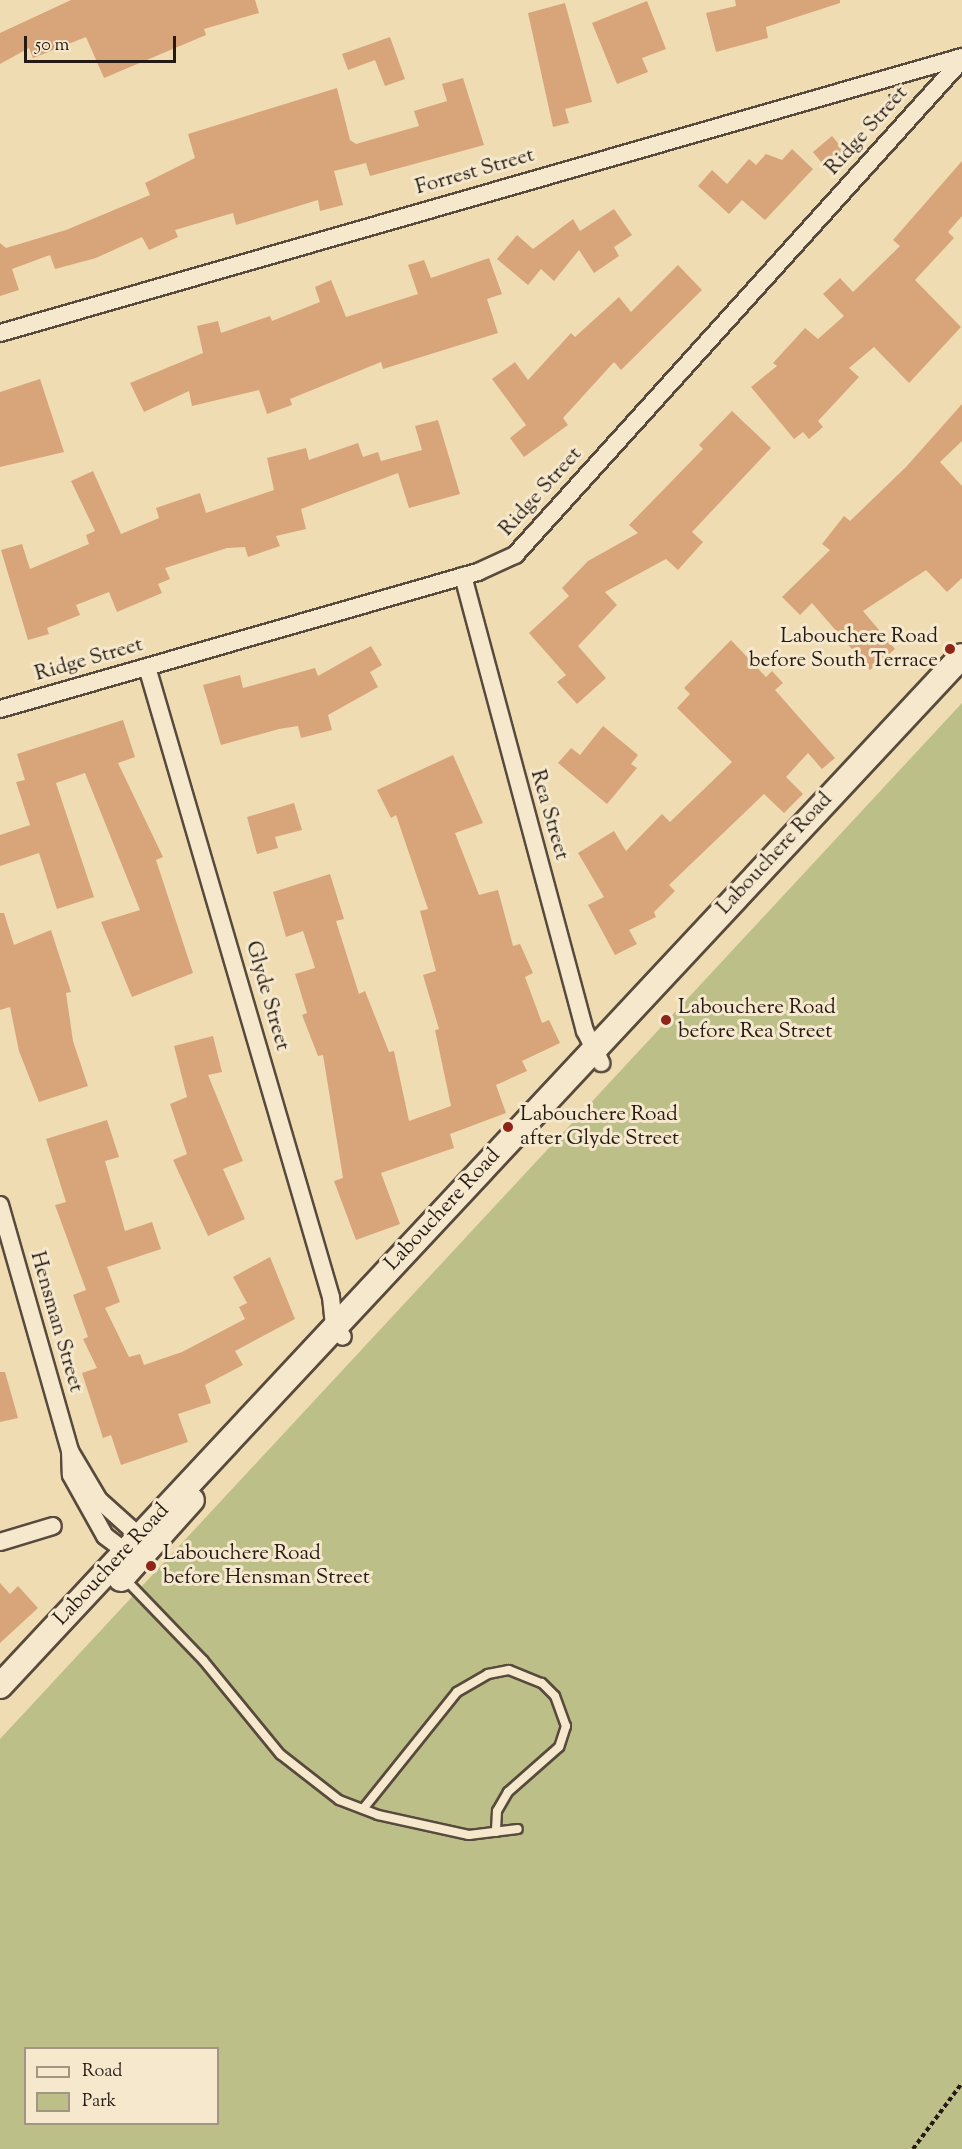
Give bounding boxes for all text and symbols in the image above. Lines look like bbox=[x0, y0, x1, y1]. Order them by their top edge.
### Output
scale bar bbox=[27, 24, 178, 62]
text: 50 m bbox=[35, 33, 69, 59]
street label: Ridge Street bbox=[820, 81, 914, 181]
street label: Forrest Street bbox=[413, 143, 537, 201]
street label: Ridge Street bbox=[494, 442, 588, 542]
place label: Labouchere Road before South Terrace bbox=[749, 624, 938, 674]
street label: Ridge Street bbox=[32, 633, 146, 687]
marker: Labouchere Road before South Terrace bbox=[943, 642, 957, 656]
street label: Rea Street bbox=[524, 767, 574, 863]
street label: Labouchere Road bbox=[712, 788, 838, 920]
street label: Glyde Street bbox=[239, 938, 295, 1054]
place label: Labouchere Road before Rea Street bbox=[678, 995, 836, 1045]
marker: Labouchere Road before Rea Street bbox=[659, 1013, 673, 1027]
place label: Labouchere Road after Glyde Street bbox=[520, 1102, 679, 1152]
marker: Labouchere Road after Glyde Street bbox=[501, 1120, 515, 1134]
street label: Labouchere Road bbox=[380, 1144, 506, 1276]
street label: Hensman Street bbox=[24, 1249, 88, 1395]
street label: Labouchere Road bbox=[49, 1499, 175, 1631]
place label: Labouchere Road before Hensman Street bbox=[163, 1541, 370, 1591]
marker: Labouchere Road before Hensman Street bbox=[144, 1559, 158, 1573]
legend bbox=[24, 2047, 219, 2125]
text: Road bbox=[82, 2059, 122, 2085]
text: Park bbox=[82, 2089, 116, 2115]

